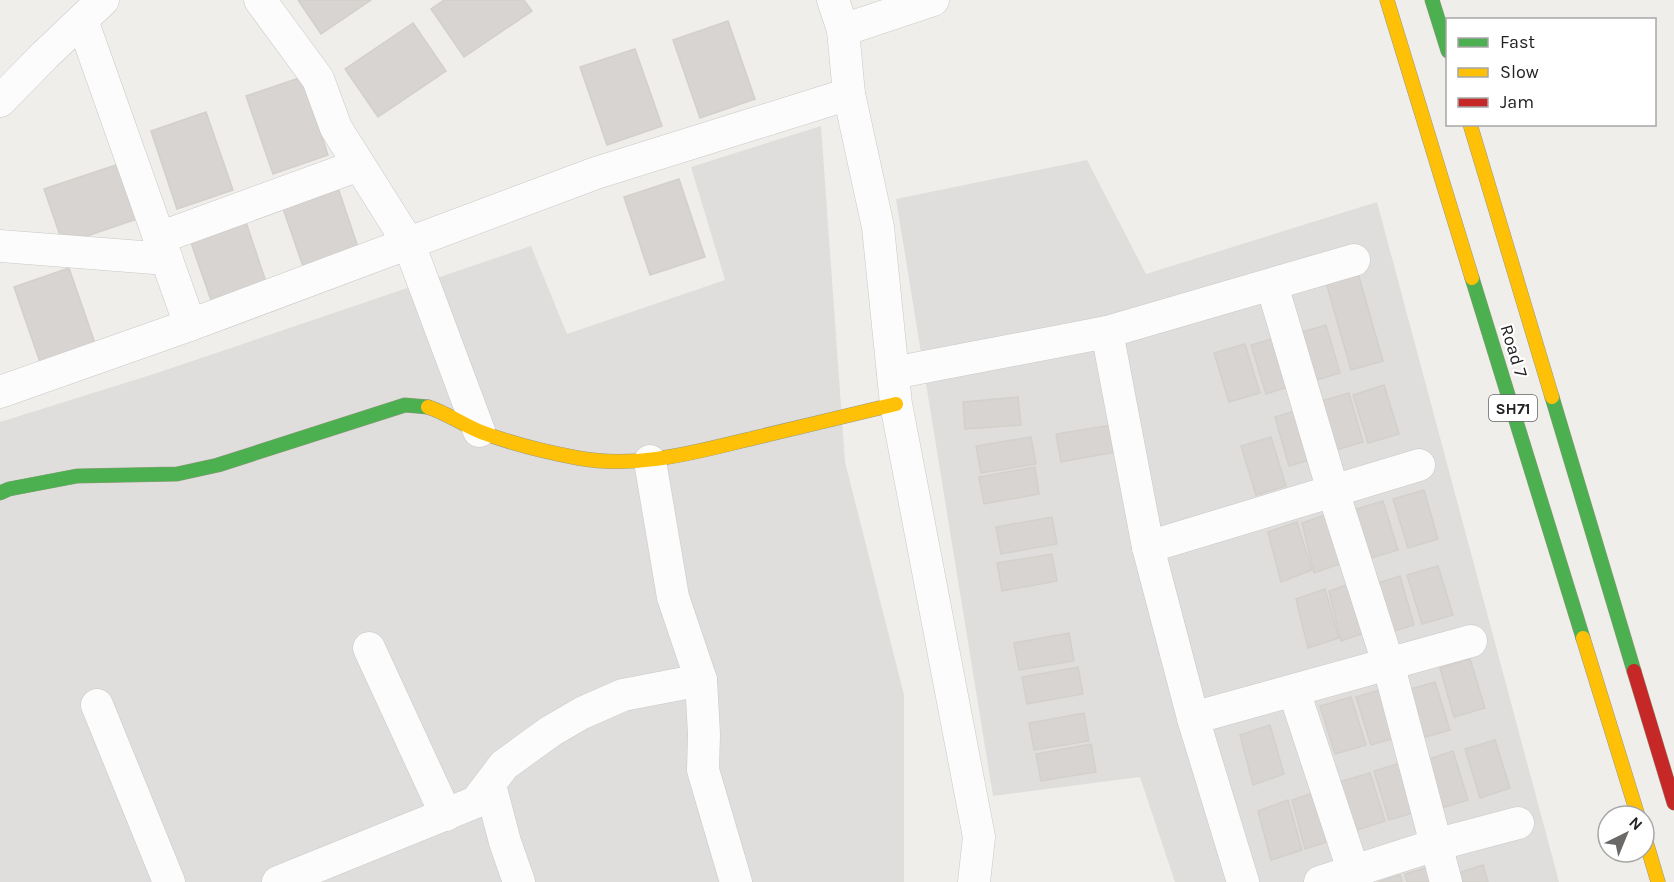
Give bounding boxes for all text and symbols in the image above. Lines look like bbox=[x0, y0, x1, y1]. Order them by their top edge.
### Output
legend bbox=[1446, 18, 1656, 126]
text: Fast bbox=[1500, 31, 1535, 53]
text: Slow bbox=[1500, 61, 1539, 83]
text: Jam bbox=[1500, 91, 1534, 113]
street label: Road 7 bbox=[1496, 322, 1533, 381]
road number: SH71 bbox=[1489, 395, 1537, 421]
north arrow bbox=[1596, 804, 1656, 864]
text: N bbox=[1625, 813, 1647, 834]

